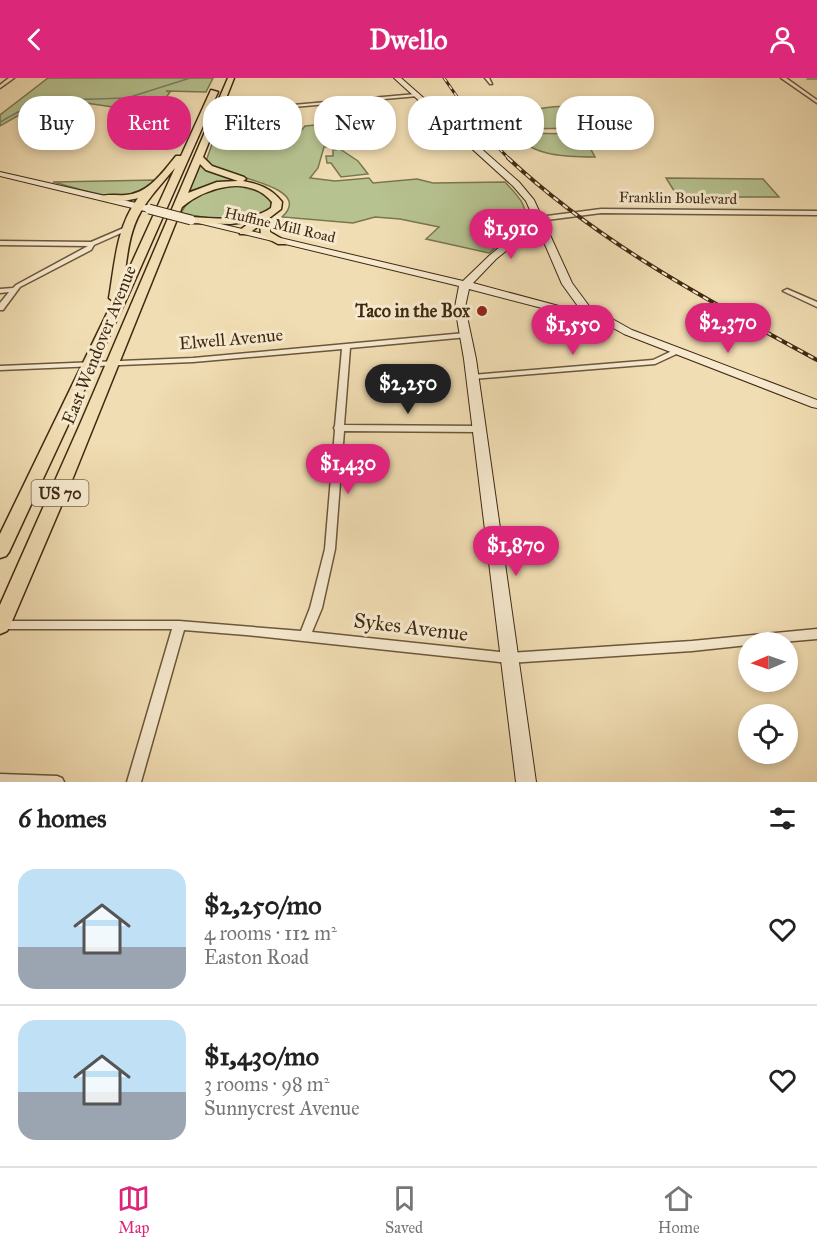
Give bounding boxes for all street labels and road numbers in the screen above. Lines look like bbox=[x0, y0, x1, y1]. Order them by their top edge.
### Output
street label: Franklin Boulevard bbox=[619, 188, 738, 208]
street label: Huffine Mill Road bbox=[223, 203, 338, 247]
street label: East Wendover Avenue bbox=[57, 262, 141, 428]
street label: Elwell Avenue bbox=[178, 323, 284, 355]
road number: US 70 bbox=[32, 480, 88, 506]
street label: Sykes Avenue bbox=[352, 607, 470, 647]

